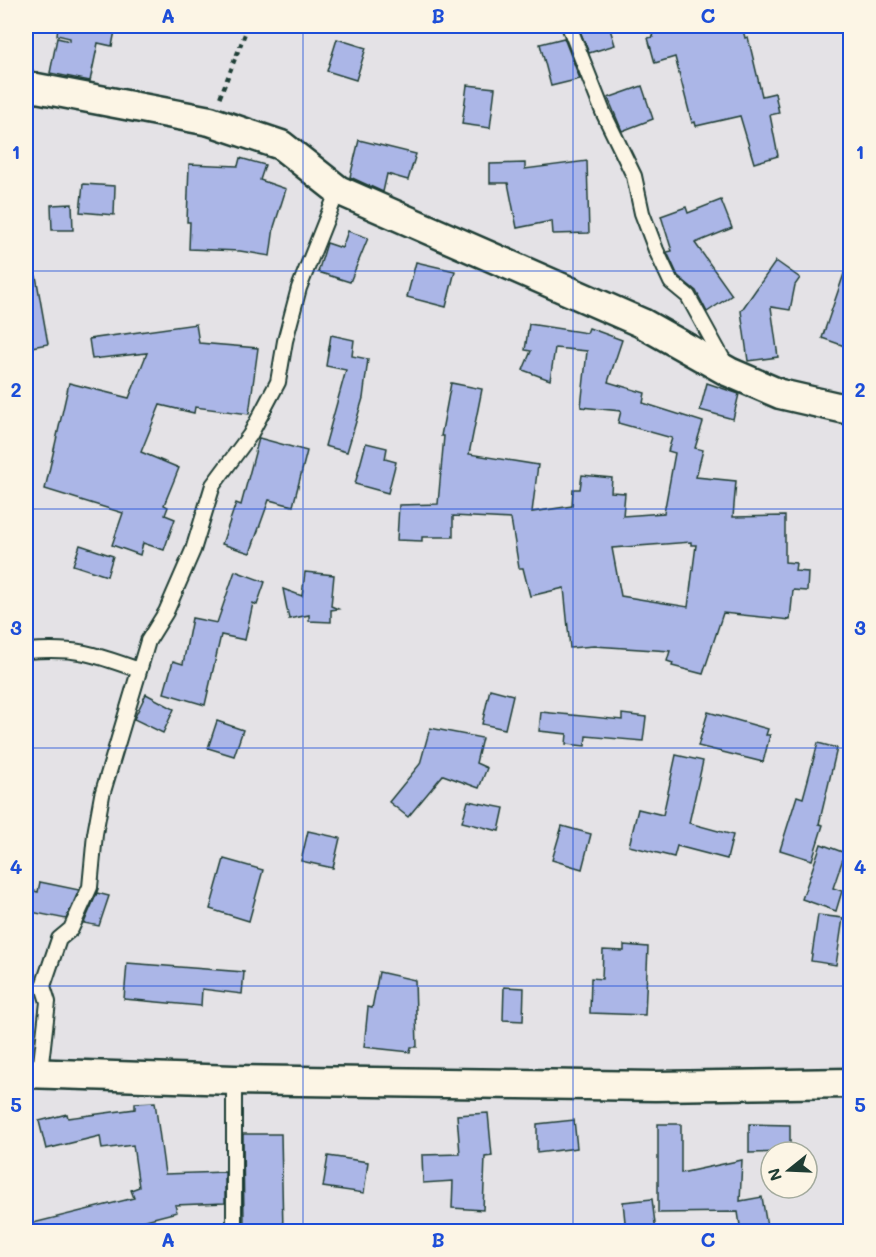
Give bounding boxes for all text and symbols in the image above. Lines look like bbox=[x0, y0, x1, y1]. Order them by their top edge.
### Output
text: A bbox=[161, 2, 175, 28]
text: B bbox=[431, 2, 445, 28]
text: C bbox=[701, 2, 716, 28]
text: 1 bbox=[12, 138, 20, 164]
text: 1 bbox=[856, 138, 864, 164]
text: 2 bbox=[10, 376, 22, 402]
text: 2 bbox=[854, 376, 866, 402]
text: 3 bbox=[10, 614, 22, 640]
text: 3 bbox=[854, 614, 866, 640]
text: 4 bbox=[10, 853, 23, 879]
text: 4 bbox=[854, 853, 867, 879]
text: 5 bbox=[10, 1091, 22, 1117]
text: 5 bbox=[854, 1091, 866, 1117]
north arrow bbox=[759, 1140, 819, 1200]
text: N bbox=[762, 1166, 786, 1184]
text: A bbox=[161, 1226, 175, 1252]
text: B bbox=[431, 1226, 445, 1252]
text: C bbox=[701, 1226, 716, 1252]

